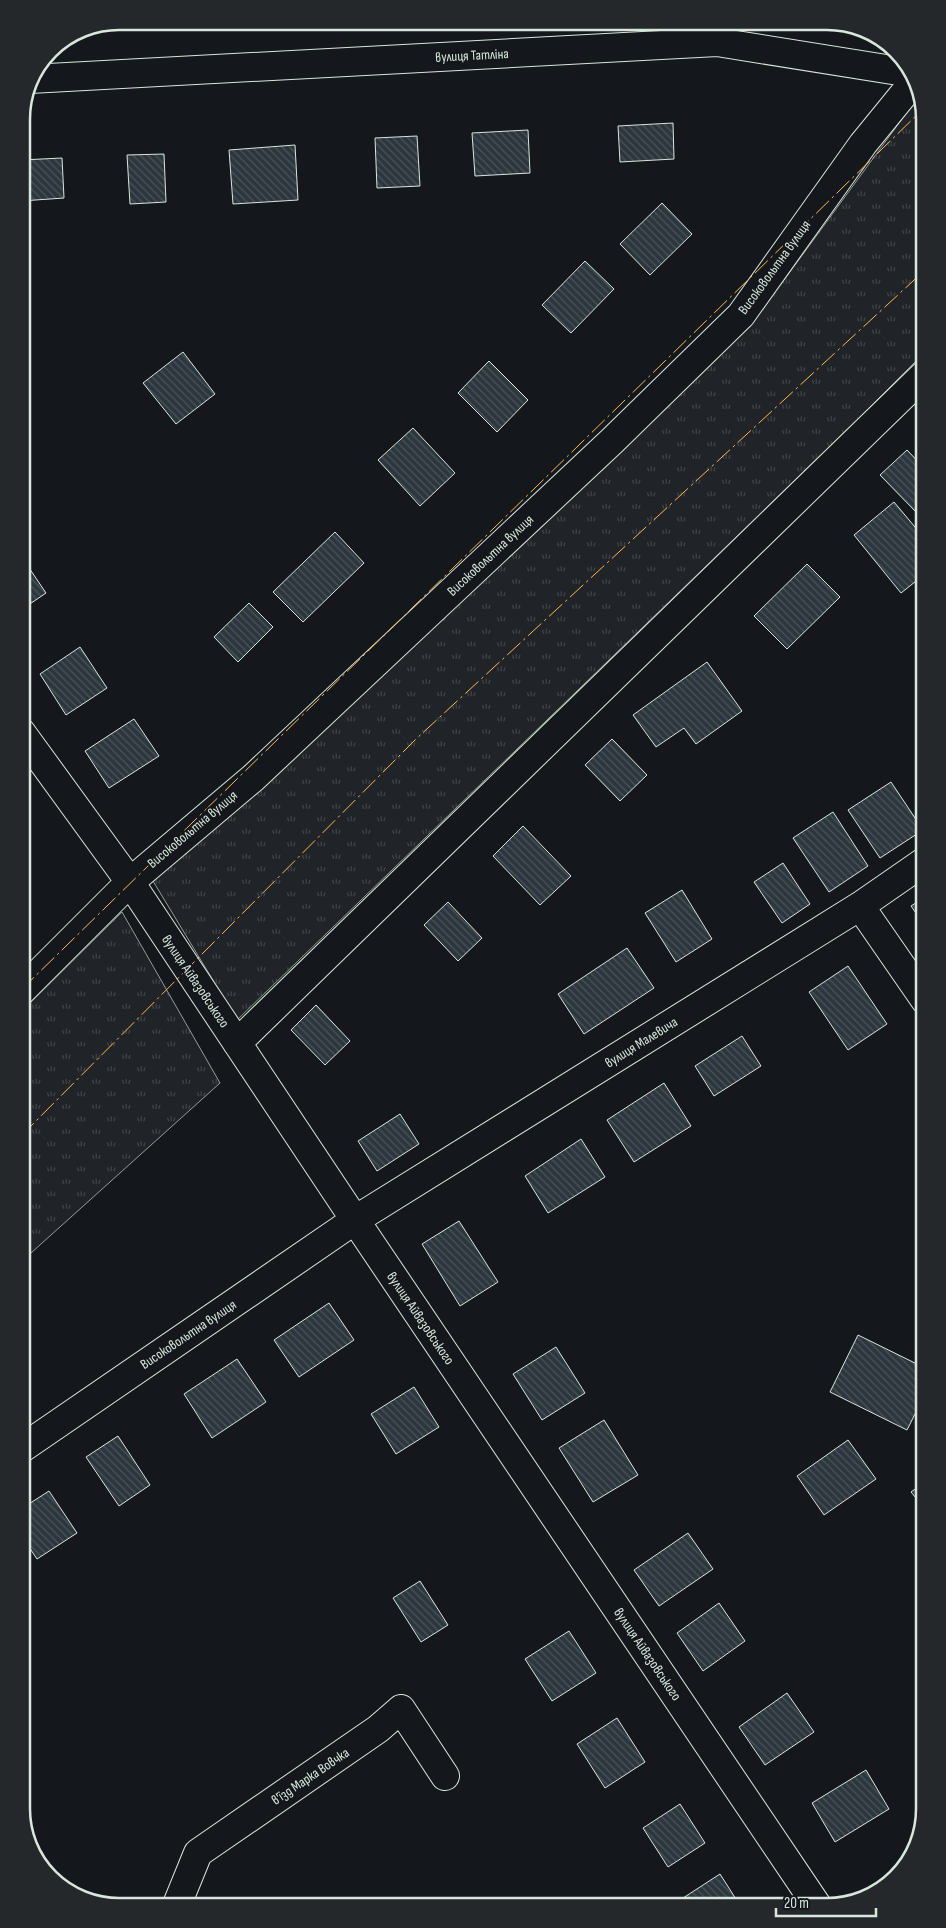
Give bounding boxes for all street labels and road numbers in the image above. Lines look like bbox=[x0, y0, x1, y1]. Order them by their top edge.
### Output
street label: вулиця Татліна bbox=[435, 45, 509, 66]
street label: Високовольтна вулиця bbox=[735, 217, 814, 318]
street label: Високовольтна вулиця bbox=[444, 511, 537, 600]
street label: Високовольтна вулиця bbox=[144, 787, 241, 872]
street label: вулиця Айвазовського bbox=[158, 932, 233, 1031]
street label: вулиця Малевича bbox=[602, 1013, 681, 1071]
street label: вулиця Айвазовського bbox=[383, 1269, 458, 1368]
street label: Високовольтна вулиця bbox=[137, 1296, 239, 1373]
street label: вулиця Айвазовського bbox=[610, 1605, 685, 1704]
street label: в'їзд Марка Вовчка bbox=[268, 1744, 352, 1809]

